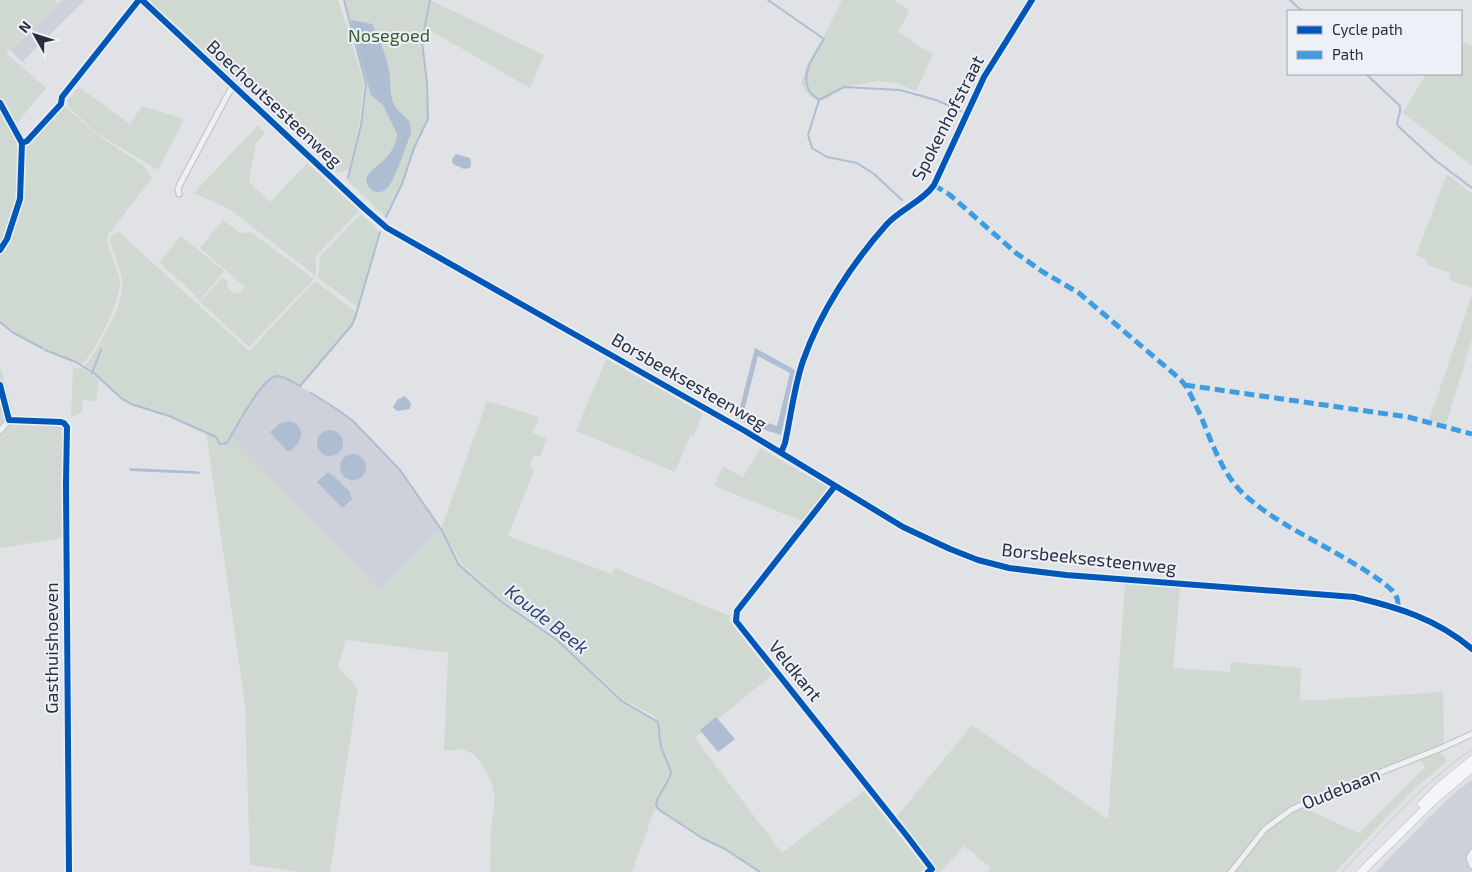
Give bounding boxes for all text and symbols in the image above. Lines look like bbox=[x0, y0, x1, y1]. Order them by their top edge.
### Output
north arrow bbox=[10, 10, 60, 60]
legend bbox=[1287, 10, 1462, 75]
text: N bbox=[15, 17, 34, 36]
text: Cycle path bbox=[1332, 20, 1403, 38]
park label: Nosegoed bbox=[348, 24, 430, 46]
street label: Boechoutsesteenweg bbox=[203, 35, 347, 172]
text: Path bbox=[1332, 45, 1363, 63]
street label: Spokenhofstraat bbox=[906, 51, 988, 184]
street label: Borsbeeksesteenweg bbox=[608, 328, 771, 435]
street label: Borsbeeksesteenweg bbox=[1001, 538, 1178, 578]
water label: Koude Beek bbox=[501, 579, 594, 658]
street label: Gasthuishoeven bbox=[40, 582, 62, 714]
street label: Veldkant bbox=[765, 635, 827, 705]
street label: Oudebaan bbox=[1298, 762, 1383, 814]

